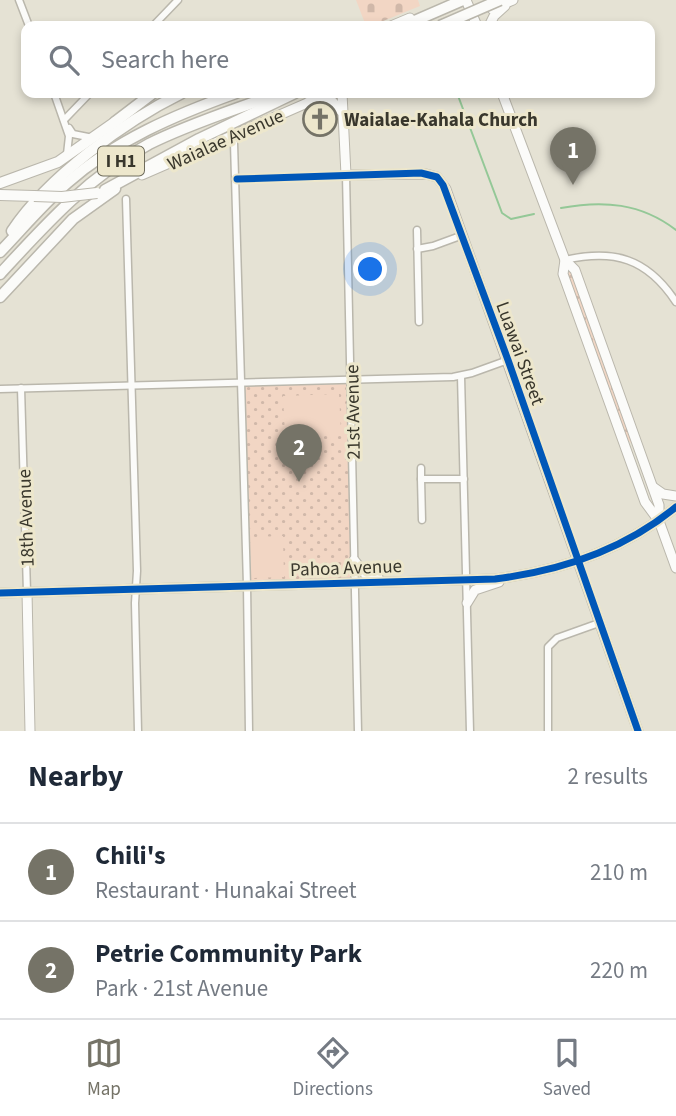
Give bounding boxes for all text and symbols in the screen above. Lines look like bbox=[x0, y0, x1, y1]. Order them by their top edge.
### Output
search box bbox=[21, 21, 655, 98]
icon: search bbox=[45, 41, 83, 79]
text: Search here bbox=[101, 41, 229, 78]
church icon: Waialae-Kahala Church bbox=[301, 100, 339, 138]
street label: Waialae Avenue bbox=[163, 103, 288, 178]
place label: Waialae-Kahala Church bbox=[344, 107, 538, 134]
pin: 1 bbox=[550, 127, 596, 185]
road number: I H1 bbox=[98, 146, 144, 176]
your location bbox=[353, 252, 387, 286]
street label: Luawai Street bbox=[488, 298, 551, 409]
street label: 21st Avenue bbox=[339, 364, 368, 460]
pin: 2 bbox=[276, 424, 322, 482]
street label: 18th Avenue bbox=[11, 468, 42, 567]
street label: Pahoa Avenue bbox=[290, 553, 402, 584]
text: Nearby bbox=[28, 755, 123, 798]
text: 2 results bbox=[568, 760, 648, 793]
text: Chili's bbox=[95, 837, 166, 874]
text: 1 bbox=[45, 856, 57, 889]
text: 210 m bbox=[590, 856, 648, 889]
text: Restaurant · Hunakai Street bbox=[95, 874, 356, 907]
text: Petrie Community Park bbox=[95, 935, 362, 972]
text: 2 bbox=[45, 954, 57, 987]
text: 220 m bbox=[590, 954, 648, 987]
text: Park · 21st Avenue bbox=[95, 972, 268, 1005]
tab: Map bbox=[85, 1034, 123, 1103]
tab: Directions bbox=[293, 1034, 373, 1103]
tab: Saved bbox=[543, 1034, 591, 1103]

